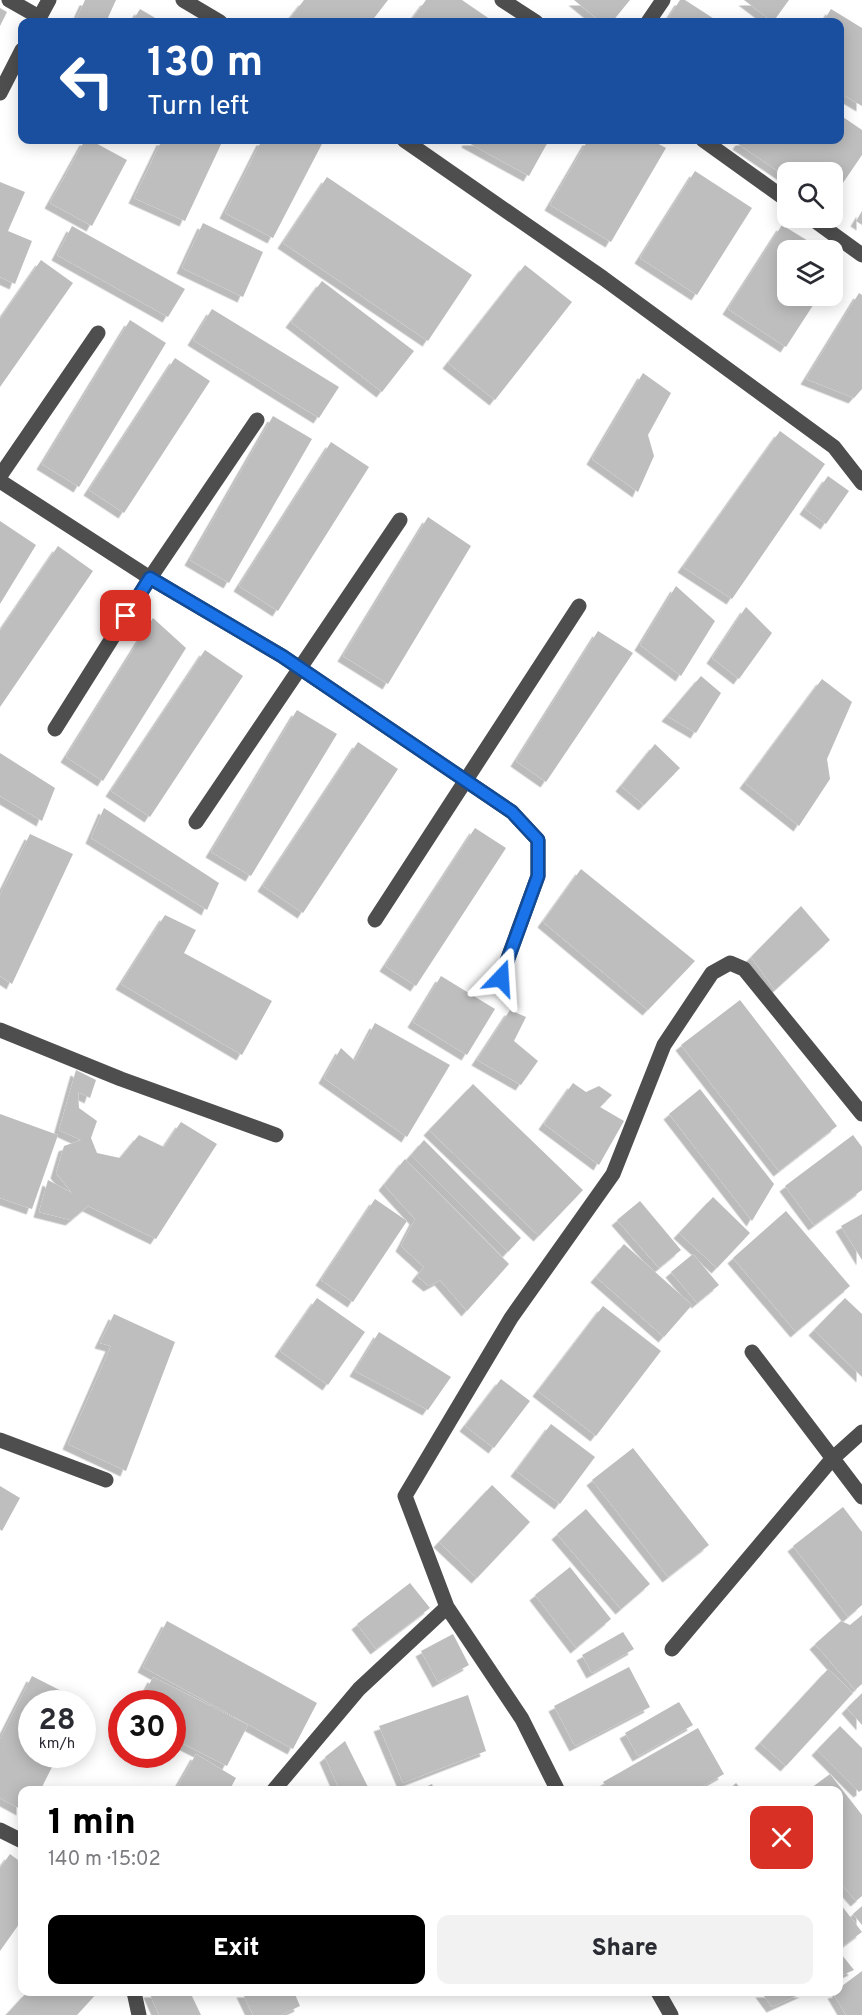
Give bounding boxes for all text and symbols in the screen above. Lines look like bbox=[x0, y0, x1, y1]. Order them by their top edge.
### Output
text: 130 m bbox=[147, 38, 263, 91]
icon: left bbox=[48, 42, 126, 120]
text: Turn left bbox=[147, 90, 249, 124]
map controls bbox=[777, 162, 843, 306]
button: search bbox=[777, 162, 843, 228]
button: layers bbox=[777, 240, 843, 306]
pin bbox=[100, 590, 151, 641]
icon: arrive bbox=[109, 599, 142, 632]
position arrow bbox=[469, 946, 533, 1010]
speed limit sign: 30 bbox=[108, 1690, 186, 1768]
text: 28 bbox=[38, 1703, 76, 1740]
text: km/h bbox=[39, 1735, 75, 1754]
text: 1 min bbox=[48, 1801, 136, 1847]
button: close bbox=[750, 1806, 813, 1869]
text: 140 m · 15:02 bbox=[48, 1847, 161, 1873]
button: Exit bbox=[48, 1915, 425, 1984]
button: Share bbox=[437, 1915, 813, 1984]

